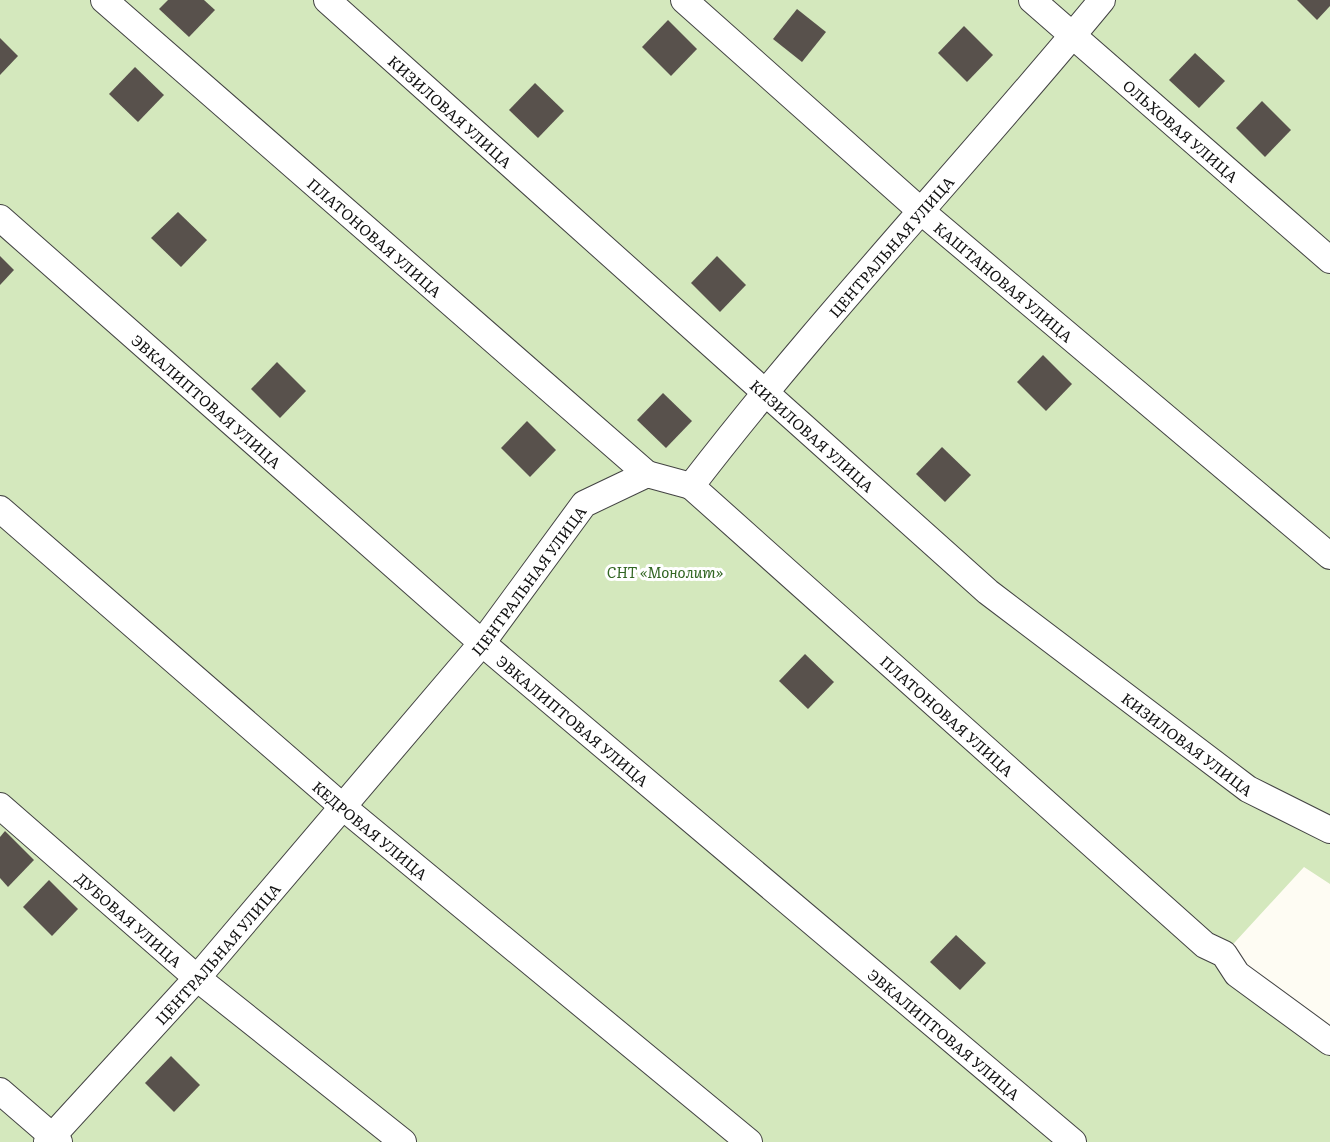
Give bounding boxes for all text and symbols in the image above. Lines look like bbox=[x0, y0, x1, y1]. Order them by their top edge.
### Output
street label: КИЗИЛОВАЯ УЛИЦА bbox=[384, 49, 518, 173]
street label: ОЛЬХОВАЯ УЛИЦА bbox=[1119, 73, 1244, 187]
street label: ЦЕНТРАЛЬНАЯ УЛИЦА bbox=[822, 170, 959, 322]
street label: ПЛАТОНОВАЯ УЛИЦА bbox=[303, 172, 448, 302]
street label: КАШТАНОВАЯ УЛИЦА bbox=[929, 216, 1079, 347]
street label: ЭВКАЛИПТОВАЯ УЛИЦА bbox=[127, 328, 287, 473]
street label: КИЗИЛОВАЯ УЛИЦА bbox=[746, 373, 880, 497]
street label: ЦЕНТРАЛЬНАЯ УЛИЦА bbox=[465, 500, 591, 660]
park label: СНТ «Монолит» bbox=[607, 560, 724, 583]
street label: ЭВКАЛИПТОВАЯ УЛИЦА bbox=[492, 649, 654, 791]
street label: ПЛАТОНОВАЯ УЛИЦА bbox=[876, 649, 1019, 781]
street label: КИЗИЛОВАЯ УЛИЦА bbox=[1117, 686, 1258, 801]
street label: КЕДРОВАЯ УЛИЦА bbox=[308, 774, 433, 884]
street label: ДУБОВАЯ УЛИЦА bbox=[71, 866, 188, 972]
street label: ЦЕНТРАЛЬНАЯ УЛИЦА bbox=[149, 877, 285, 1029]
street label: ЭВКАЛИПТОВАЯ УЛИЦА bbox=[863, 963, 1026, 1105]

